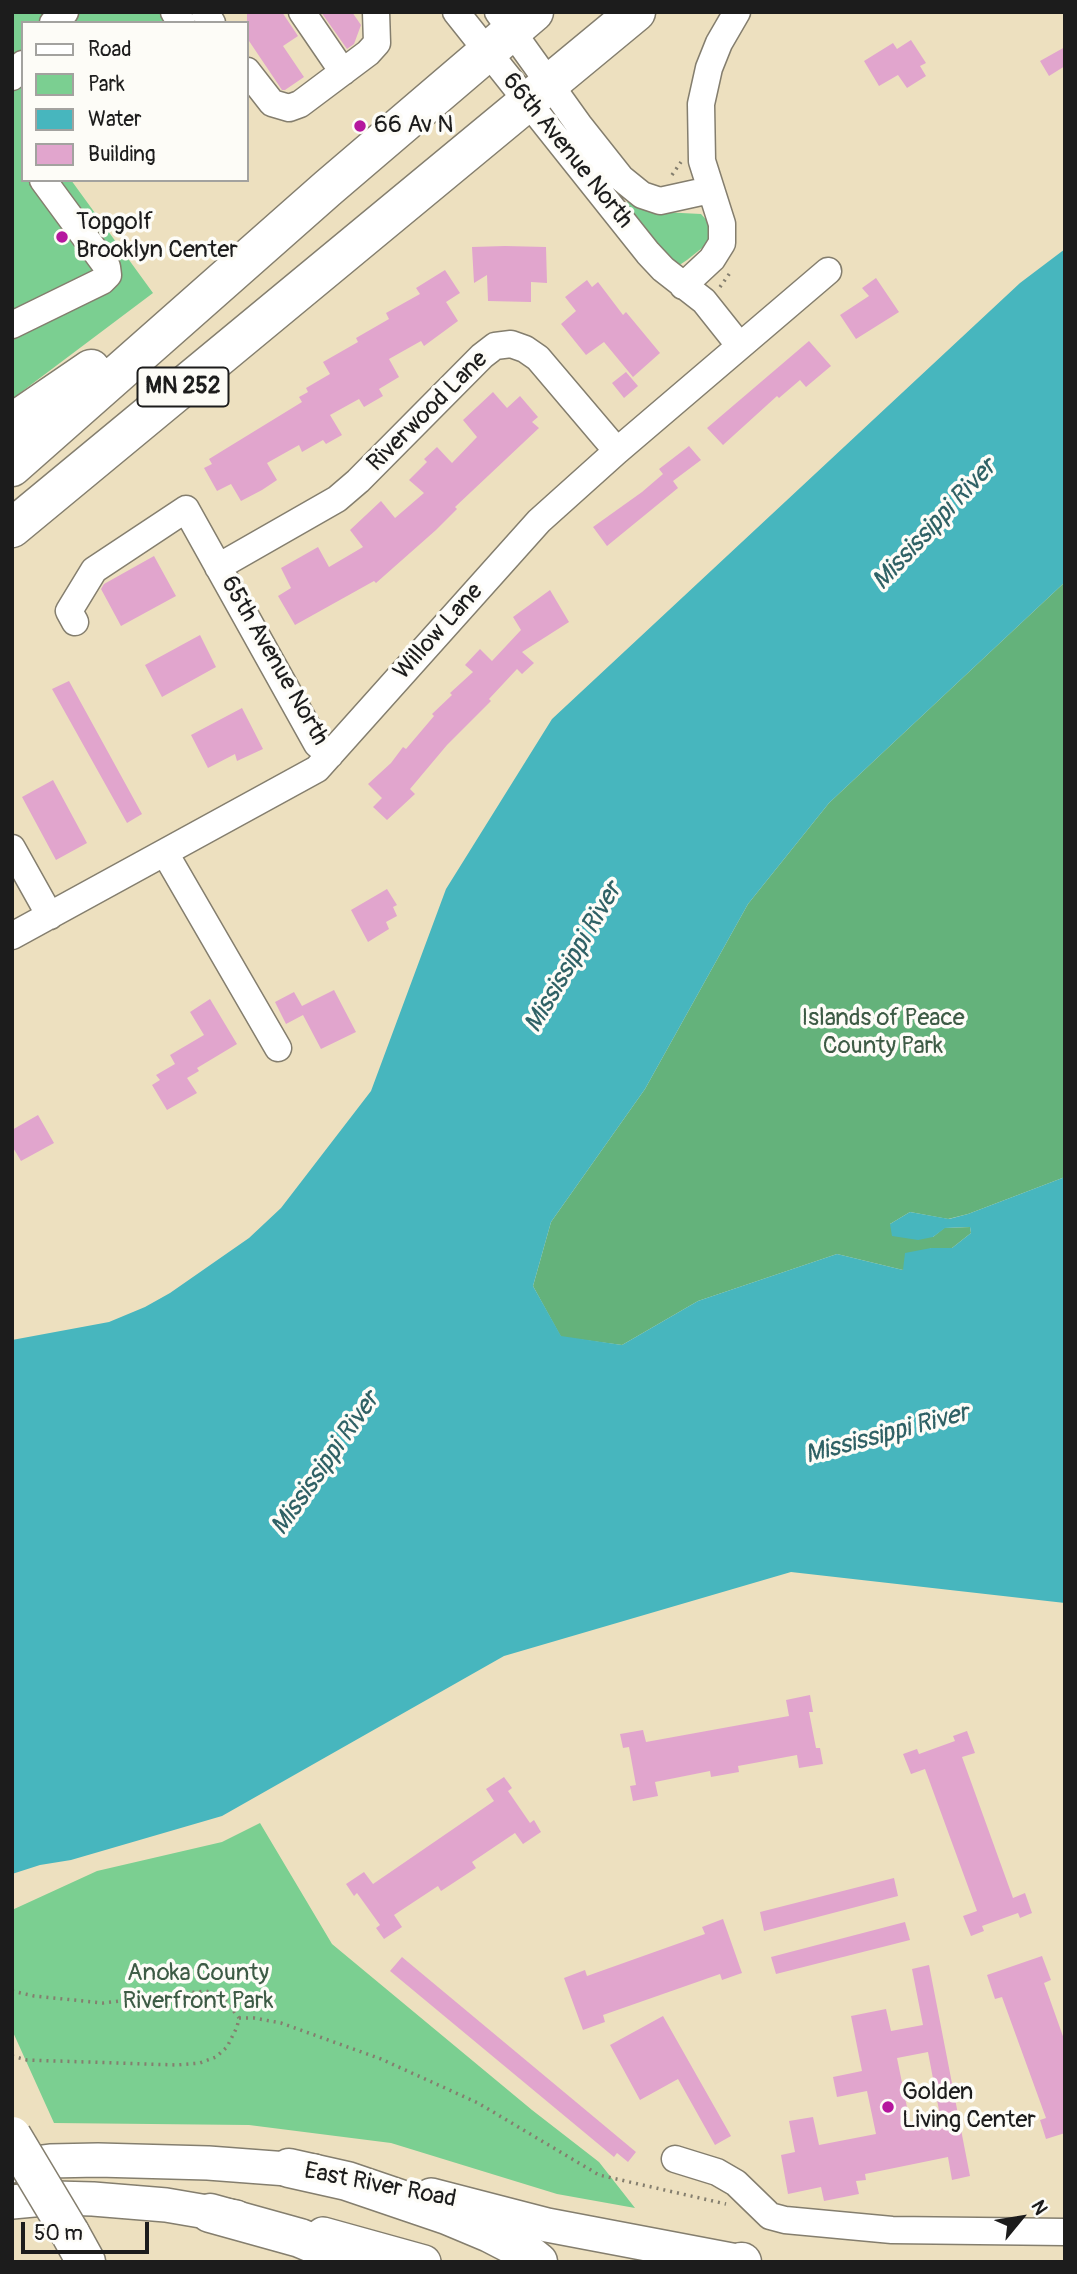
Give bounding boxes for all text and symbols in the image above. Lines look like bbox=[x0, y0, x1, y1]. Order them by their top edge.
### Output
legend bbox=[21, 21, 248, 182]
text: Road bbox=[88, 36, 132, 63]
street label: 66th Avenue North bbox=[496, 67, 638, 235]
text: Park bbox=[88, 71, 125, 98]
text: Water bbox=[88, 106, 141, 133]
place label: 66 Av N bbox=[374, 112, 454, 140]
marker: 66 Av N bbox=[352, 118, 368, 134]
text: Building bbox=[88, 141, 155, 168]
place label: Topgolf Brooklyn Center bbox=[76, 209, 238, 265]
marker: Topgolf Brooklyn Center bbox=[54, 229, 70, 245]
street label: Riverwood Lane bbox=[362, 346, 494, 478]
road number: MN 252 bbox=[138, 368, 228, 406]
water label: Mississippi River bbox=[866, 453, 1004, 597]
street label: 65th Avenue North bbox=[214, 571, 334, 751]
street label: Willow Lane bbox=[388, 578, 490, 686]
water label: Mississippi River bbox=[518, 877, 630, 1039]
park label: Islands of Peace County Park bbox=[801, 1005, 965, 1061]
water label: Mississippi River bbox=[265, 1386, 387, 1542]
water label: Mississippi River bbox=[802, 1398, 972, 1472]
park label: Anoka County Riverfront Park bbox=[123, 1960, 273, 2016]
place label: Golden Living Center bbox=[902, 2079, 1036, 2135]
marker: Golden Living Center bbox=[880, 2099, 896, 2115]
street label: East River Road bbox=[302, 2157, 458, 2215]
north arrow bbox=[986, 2183, 1056, 2253]
text: N bbox=[1026, 2196, 1053, 2219]
scale bar bbox=[24, 2208, 152, 2252]
text: 50 m bbox=[34, 2220, 83, 2247]

